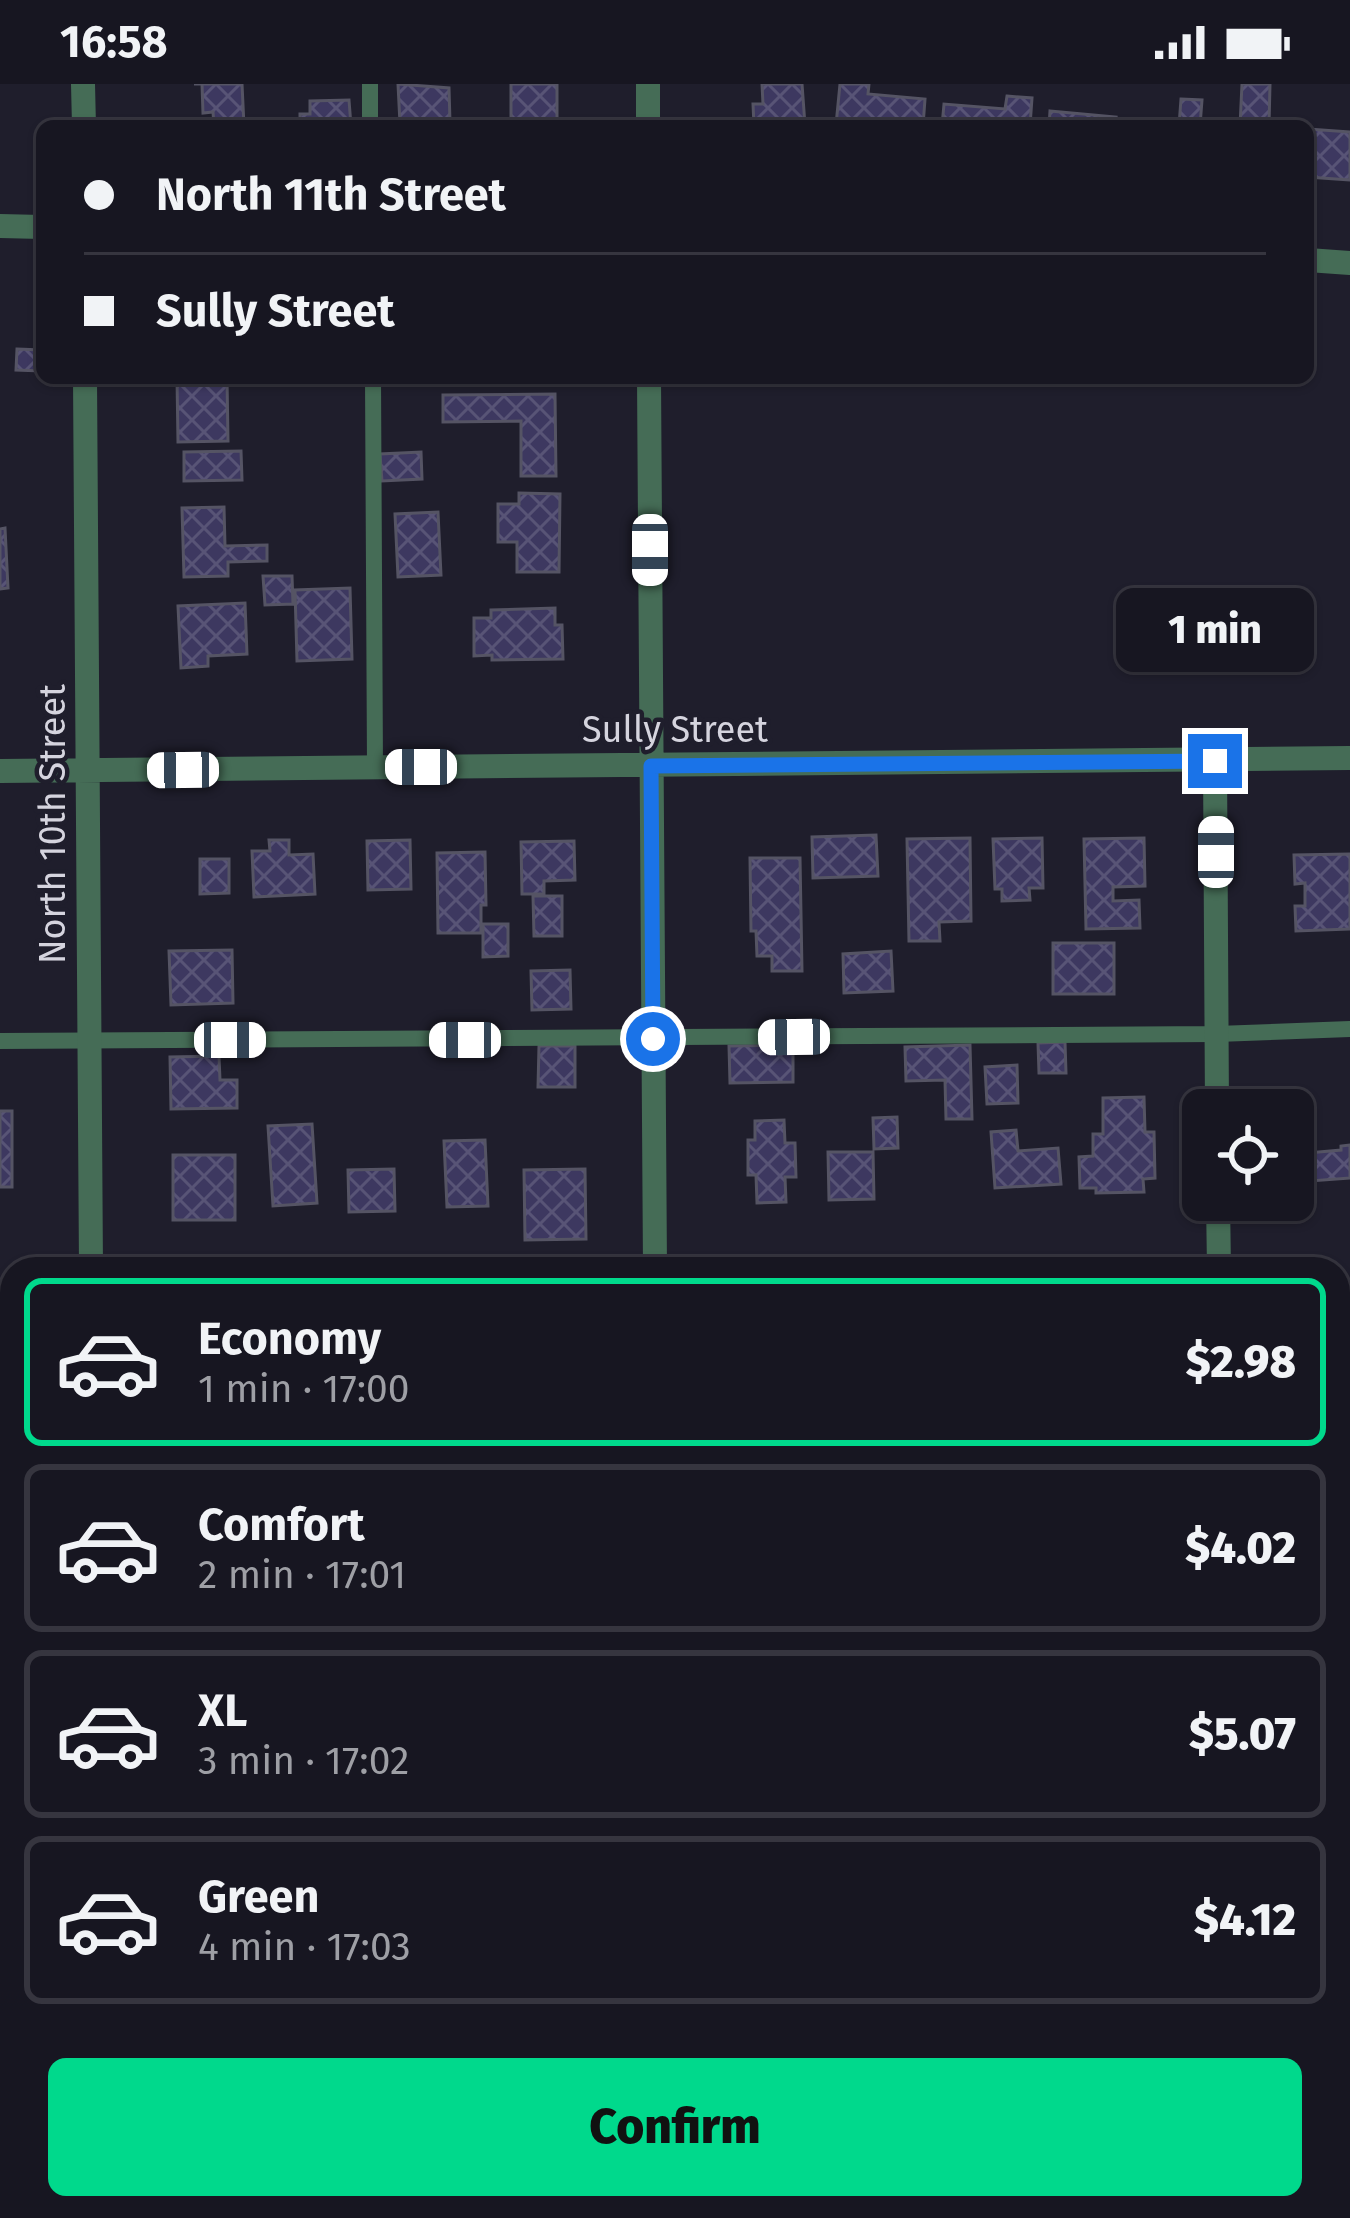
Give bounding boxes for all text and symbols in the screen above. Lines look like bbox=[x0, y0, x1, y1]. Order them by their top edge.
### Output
text: 16:58 bbox=[60, 15, 168, 69]
text: North 11th Street bbox=[156, 168, 506, 222]
text: Sully Street bbox=[156, 284, 395, 338]
car bbox=[632, 514, 668, 586]
callout: 1 min bbox=[1116, 587, 1314, 671]
text: 1 min bbox=[1168, 607, 1262, 653]
street label: North 10th Street bbox=[31, 684, 75, 964]
street label: Sully Street bbox=[582, 708, 768, 752]
route end bbox=[1188, 734, 1242, 788]
car bbox=[385, 749, 457, 785]
car bbox=[147, 751, 219, 789]
car bbox=[1198, 816, 1234, 888]
route start bbox=[626, 1012, 680, 1066]
car bbox=[758, 1018, 830, 1056]
car bbox=[194, 1022, 266, 1058]
car bbox=[429, 1022, 501, 1058]
map controls bbox=[1182, 1089, 1314, 1221]
button: locate bbox=[1182, 1089, 1314, 1221]
icon: car bbox=[54, 1308, 162, 1416]
text: Economy bbox=[198, 1312, 381, 1366]
text: $2.98 bbox=[1186, 1335, 1296, 1389]
text: 1 min · 17:00 bbox=[198, 1366, 410, 1412]
icon: car bbox=[54, 1494, 162, 1602]
text: Comfort bbox=[198, 1498, 365, 1552]
text: $4.02 bbox=[1185, 1521, 1296, 1575]
text: 2 min · 17:01 bbox=[198, 1552, 406, 1598]
icon: car bbox=[54, 1680, 162, 1788]
text: XL bbox=[198, 1684, 247, 1738]
text: $5.07 bbox=[1189, 1707, 1296, 1761]
text: 3 min · 17:02 bbox=[198, 1738, 409, 1784]
icon: car bbox=[54, 1866, 162, 1974]
text: Green bbox=[198, 1870, 319, 1924]
text: $4.12 bbox=[1194, 1893, 1296, 1947]
text: 4 min · 17:03 bbox=[198, 1924, 411, 1970]
button: Confirm bbox=[48, 2058, 1302, 2196]

